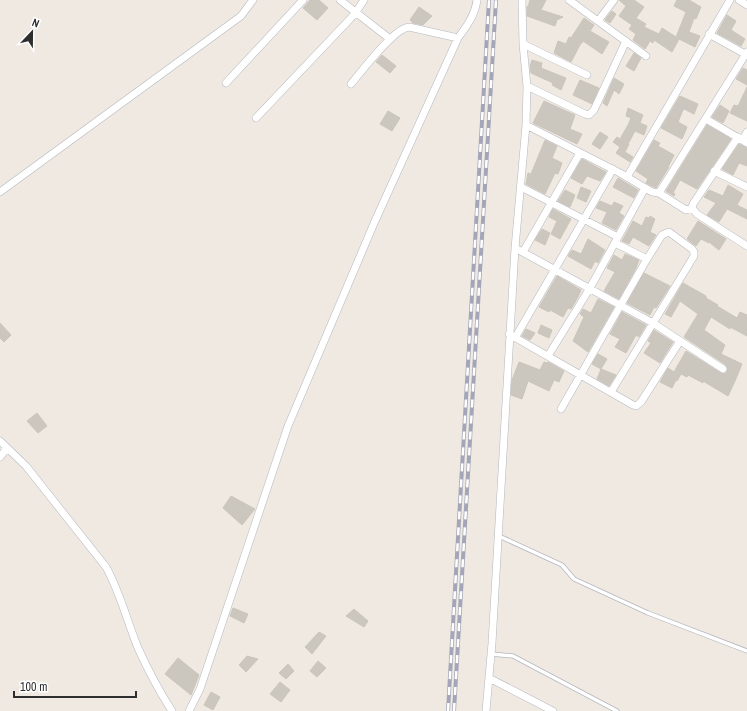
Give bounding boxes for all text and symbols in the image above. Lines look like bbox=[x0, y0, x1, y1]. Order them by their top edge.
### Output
north arrow bbox=[12, 12, 52, 52]
text: N bbox=[30, 15, 41, 30]
scale bar bbox=[14, 673, 136, 699]
text: 100 m bbox=[20, 679, 47, 695]

